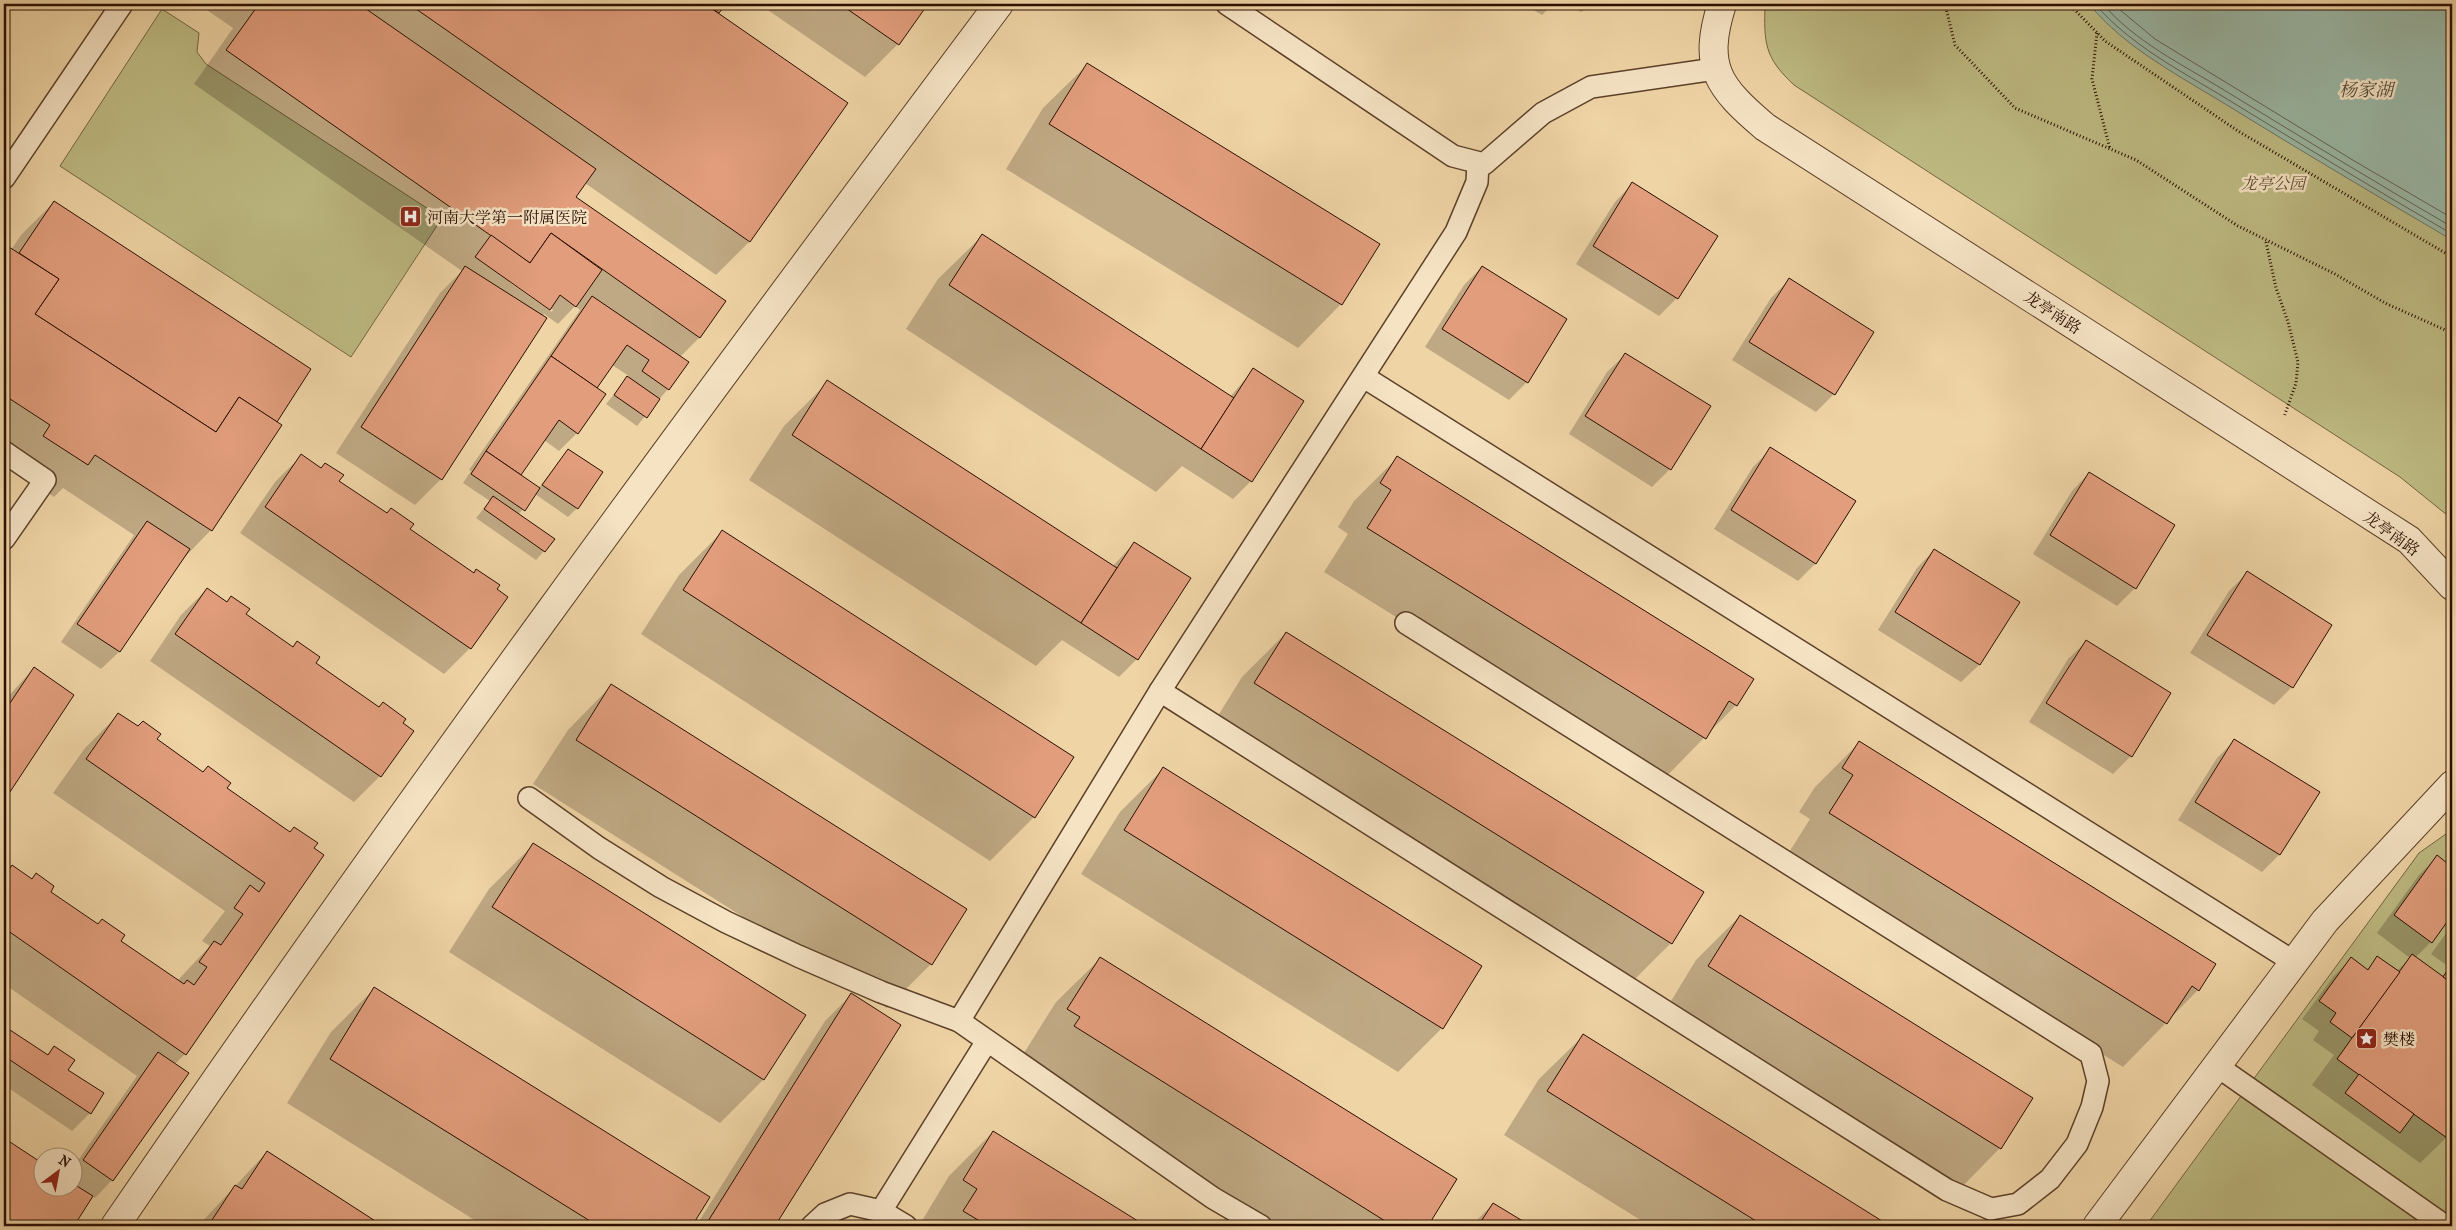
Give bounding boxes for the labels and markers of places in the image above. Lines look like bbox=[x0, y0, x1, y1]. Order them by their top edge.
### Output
hospital icon: 河南大学第一附属医院 bbox=[399, 205, 423, 229]
place label: 河南大学第一附属医院 bbox=[427, 208, 587, 227]
place icon: 樊楼 bbox=[2355, 1027, 2379, 1051]
place label: 樊楼 bbox=[2383, 1030, 2415, 1049]

